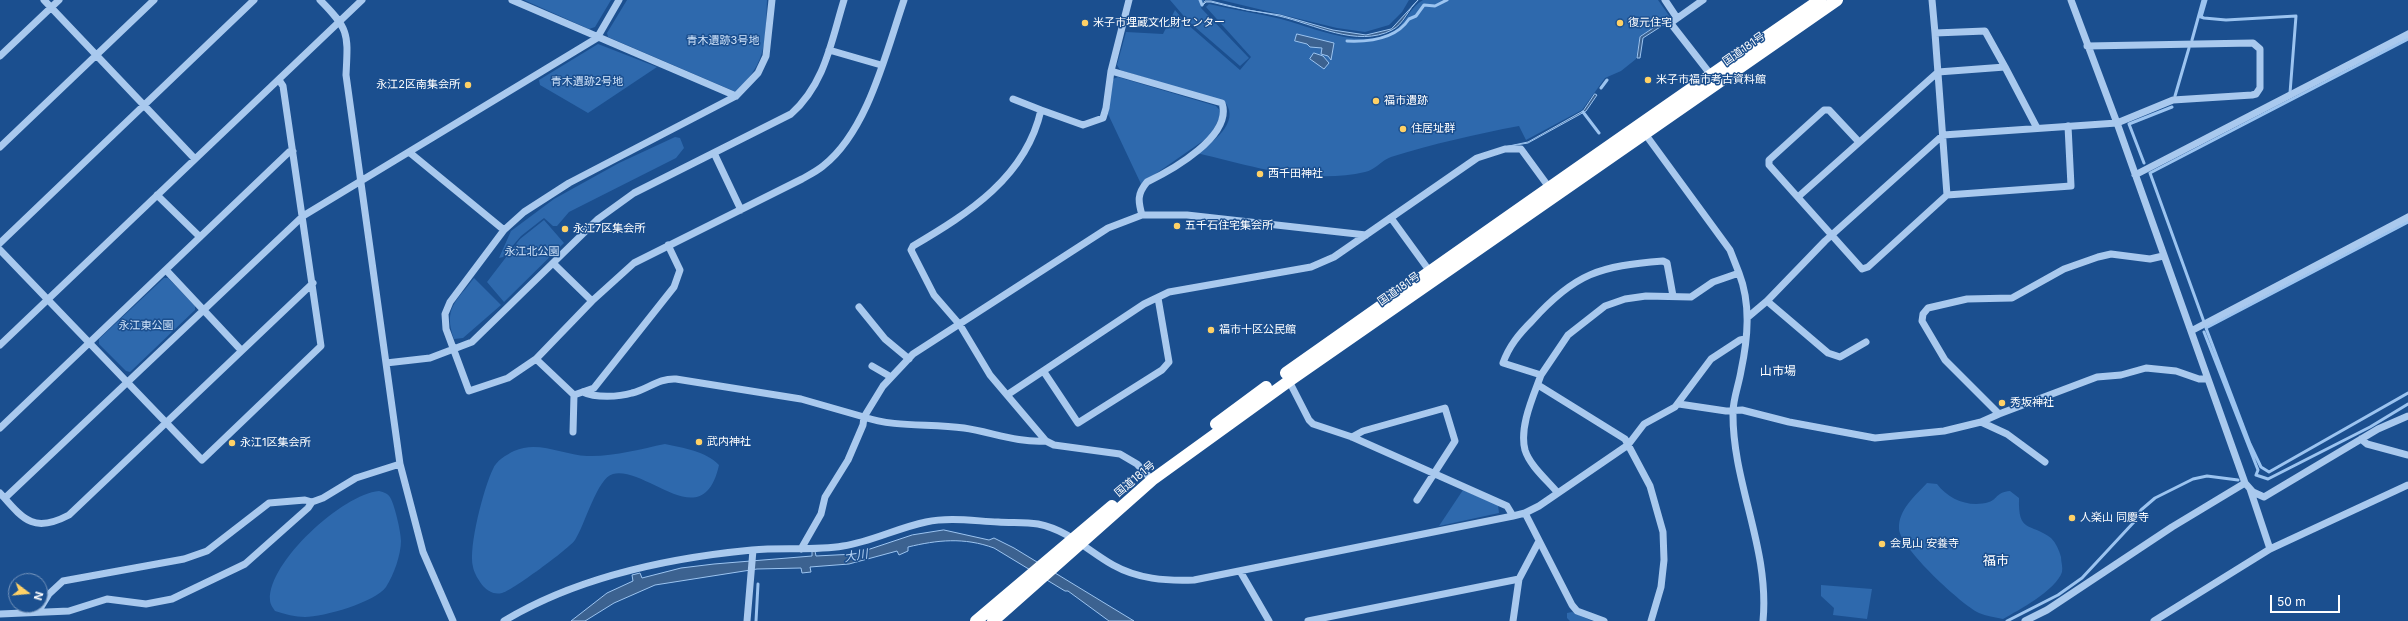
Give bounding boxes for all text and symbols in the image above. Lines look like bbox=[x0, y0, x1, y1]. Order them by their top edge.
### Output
place label: 米子市埋蔵文化財センター bbox=[1093, 16, 1225, 30]
place label: 復元住宅 bbox=[1628, 16, 1672, 30]
marker: 米子市埋蔵文化財センター bbox=[1080, 18, 1090, 28]
marker: 復元住宅 bbox=[1615, 18, 1625, 28]
street label: 国道181号 bbox=[1720, 30, 1768, 68]
park label: 青木遺跡3号地 bbox=[687, 34, 759, 48]
place label: 米子市福市考古資料館 bbox=[1656, 73, 1766, 87]
park label: 青木遺跡2号地 bbox=[551, 75, 623, 89]
marker: 米子市福市考古資料館 bbox=[1643, 75, 1653, 85]
place label: 永江2区南集会所 bbox=[376, 78, 460, 92]
marker: 永江2区南集会所 bbox=[463, 80, 473, 90]
place label: 福市遺跡 bbox=[1384, 94, 1428, 108]
marker: 福市遺跡 bbox=[1371, 96, 1381, 106]
place label: 住居址群 bbox=[1411, 122, 1455, 136]
marker: 住居址群 bbox=[1398, 124, 1408, 134]
place label: 西千田神社 bbox=[1268, 167, 1323, 181]
marker: 西千田神社 bbox=[1255, 169, 1265, 179]
place label: 五千石住宅集会所 bbox=[1185, 219, 1273, 233]
marker: 五千石住宅集会所 bbox=[1172, 221, 1182, 231]
place label: 永江7区集会所 bbox=[573, 222, 645, 236]
marker: 永江7区集会所 bbox=[560, 224, 570, 234]
park label: 永江北公園 bbox=[505, 245, 559, 259]
street label: 国道181号 bbox=[1375, 270, 1423, 308]
park label: 永江東公園 bbox=[119, 319, 173, 333]
place label: 福市十区公民館 bbox=[1219, 323, 1296, 337]
marker: 福市十区公民館 bbox=[1206, 325, 1216, 335]
district label: 山市場 bbox=[1760, 364, 1796, 378]
place label: 秀坂神社 bbox=[2010, 396, 2054, 410]
marker: 秀坂神社 bbox=[1997, 398, 2007, 408]
place label: 武内神社 bbox=[707, 435, 751, 449]
place label: 永江1区集会所 bbox=[240, 436, 310, 450]
marker: 武内神社 bbox=[694, 437, 704, 447]
marker: 永江1区集会所 bbox=[227, 438, 237, 448]
street label: 国道181号 bbox=[1112, 458, 1158, 500]
place label: 人楽山 同慶寺 bbox=[2080, 511, 2149, 525]
marker: 人楽山 同慶寺 bbox=[2067, 513, 2077, 523]
place label: 会見山 安養寺 bbox=[1890, 537, 1959, 551]
marker: 会見山 安養寺 bbox=[1877, 539, 1887, 549]
water label: 大川 bbox=[843, 547, 869, 565]
district label: 福市 bbox=[1983, 553, 2009, 569]
north arrow bbox=[8, 573, 48, 613]
scale bar bbox=[2272, 587, 2342, 613]
text: N bbox=[31, 590, 46, 602]
text: 50 m bbox=[2277, 594, 2306, 609]

